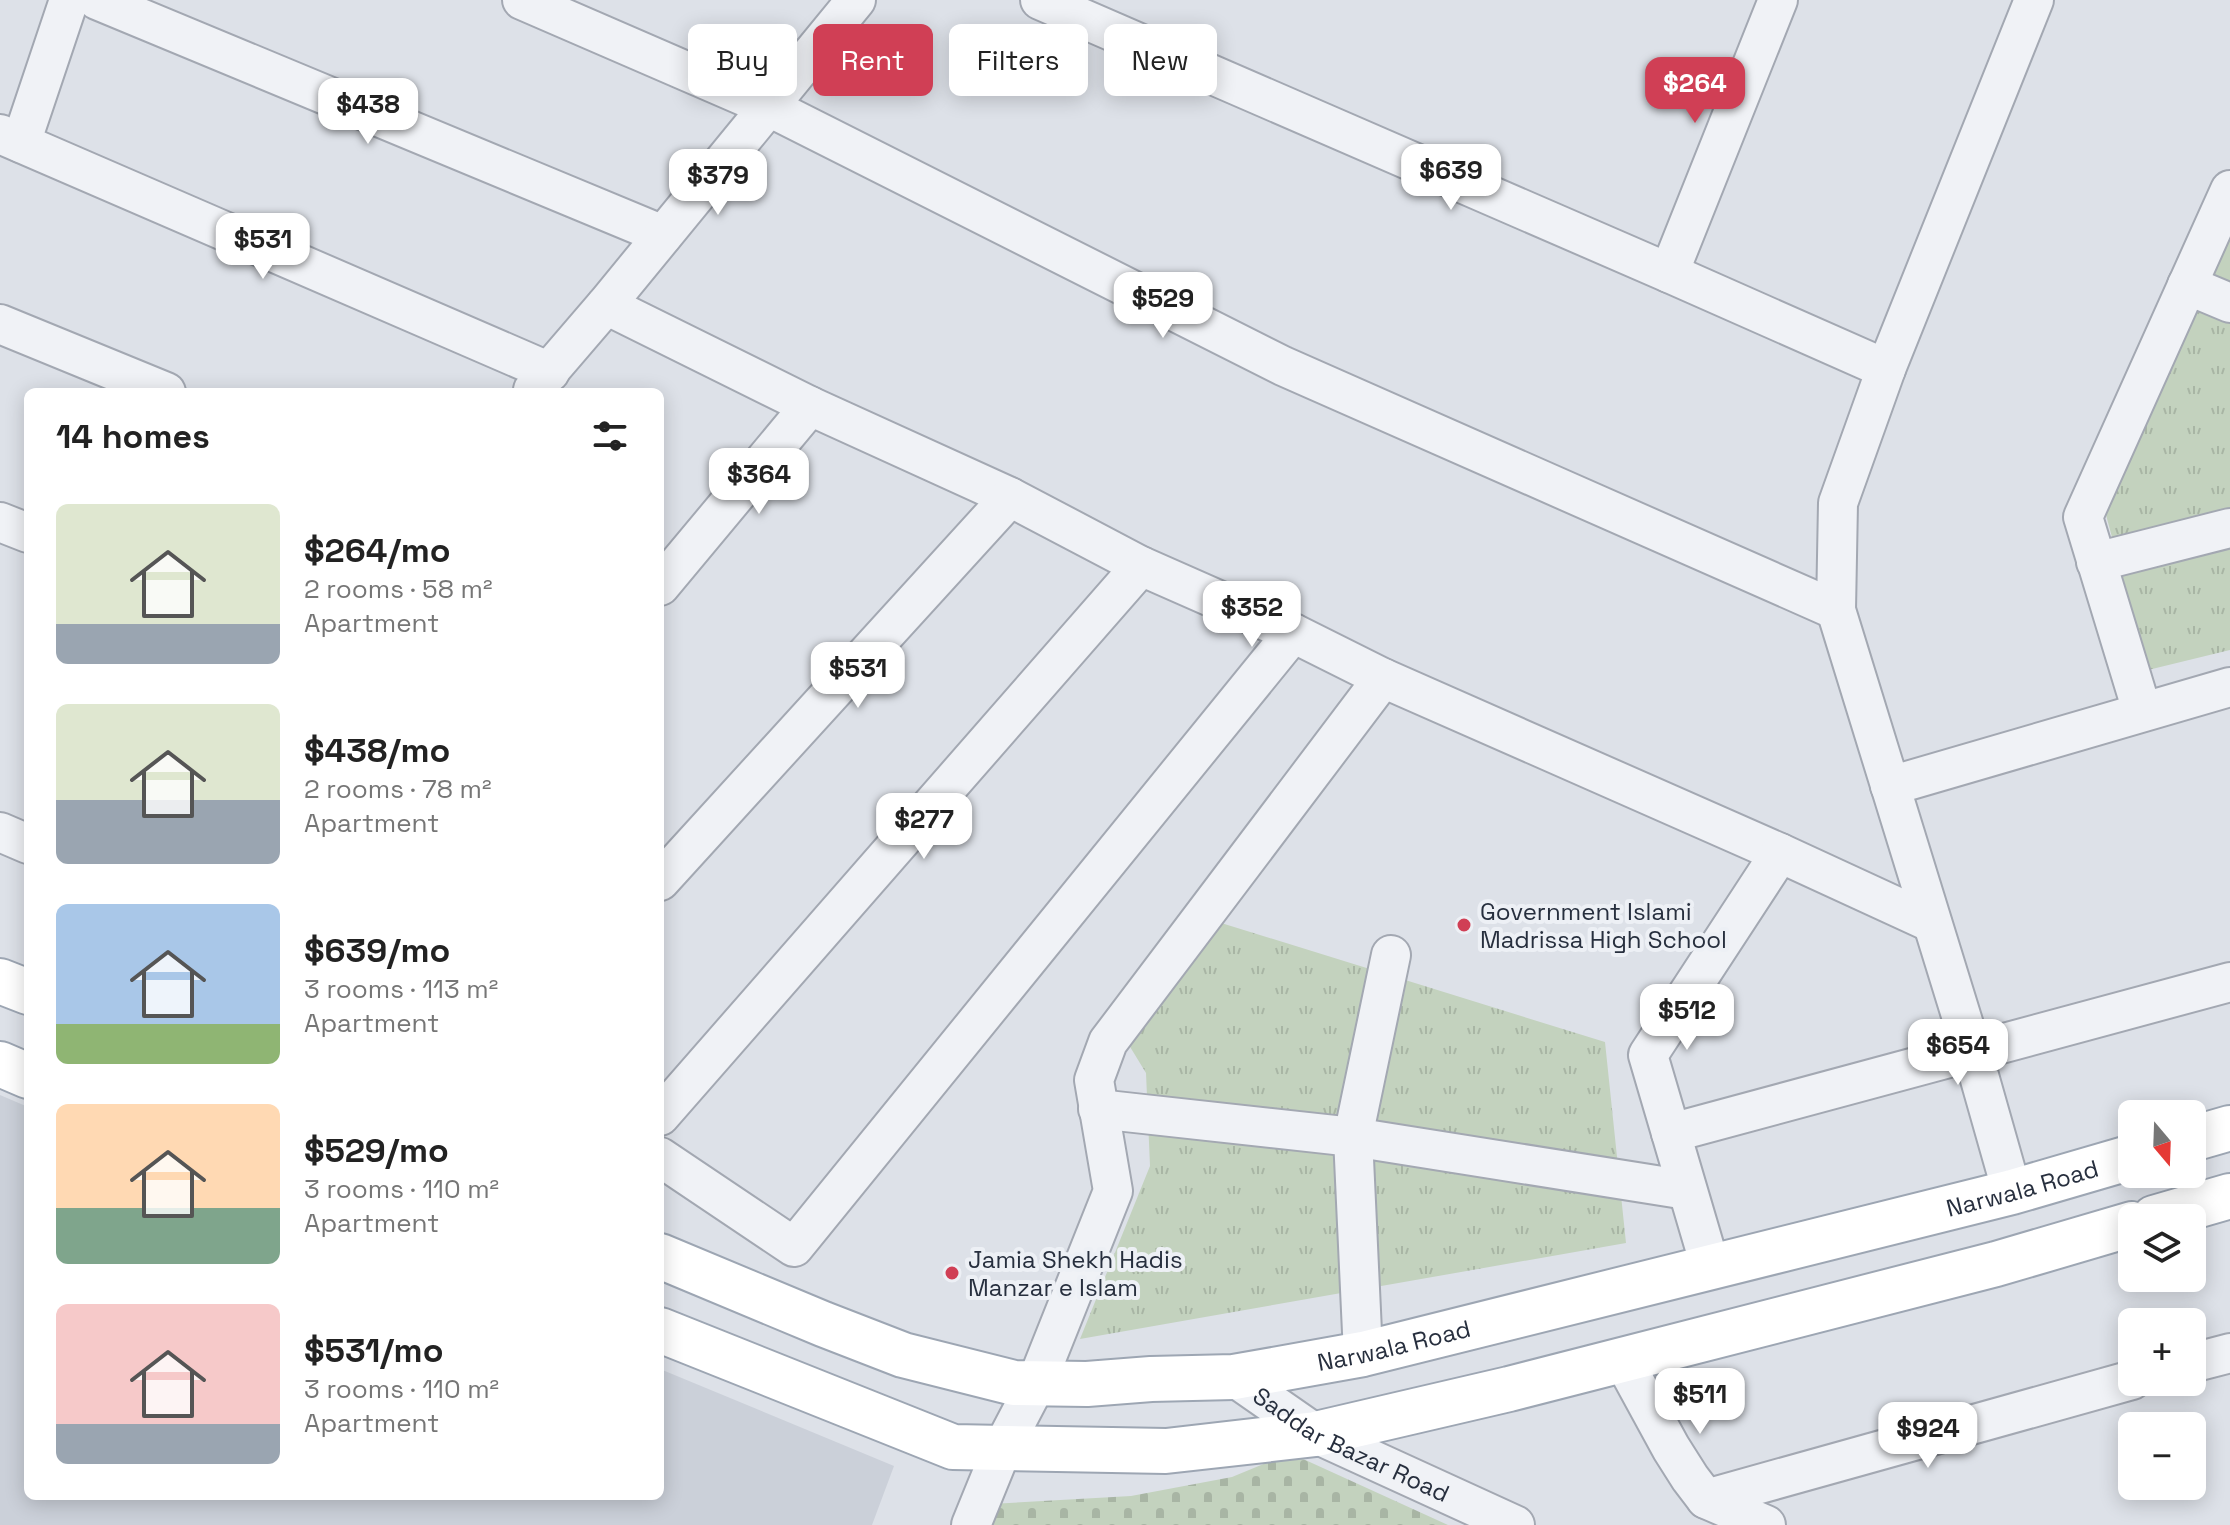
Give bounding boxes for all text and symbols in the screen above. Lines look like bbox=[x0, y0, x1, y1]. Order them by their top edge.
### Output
chip: Buy bbox=[688, 24, 797, 96]
chip: Rent bbox=[813, 24, 933, 96]
chip: Filters bbox=[949, 24, 1088, 96]
chip: New bbox=[1104, 24, 1217, 96]
pin: $264 bbox=[1648, 57, 1742, 125]
text: $264 bbox=[1663, 66, 1727, 100]
pin: $438 bbox=[321, 78, 415, 146]
text: $438 bbox=[336, 87, 400, 121]
pin: $639 bbox=[1404, 144, 1498, 212]
pin: $379 bbox=[671, 149, 765, 217]
text: $639 bbox=[1419, 153, 1483, 187]
text: $379 bbox=[687, 158, 749, 192]
pin: $531 bbox=[216, 213, 310, 281]
text: $531 bbox=[234, 222, 292, 256]
pin: $529 bbox=[1116, 272, 1210, 340]
text: $529 bbox=[1132, 281, 1194, 315]
icon: filters bbox=[588, 414, 632, 458]
text: 14 homes bbox=[56, 415, 210, 458]
pin: $364 bbox=[712, 448, 806, 516]
text: $364 bbox=[727, 457, 791, 491]
text: $264/mo bbox=[304, 529, 450, 572]
icon: home bbox=[120, 536, 216, 632]
text: 2 rooms · 58 m² bbox=[304, 572, 492, 606]
pin: $352 bbox=[1205, 581, 1299, 649]
text: $352 bbox=[1221, 590, 1283, 624]
text: Apartment bbox=[304, 606, 439, 640]
pin: $531 bbox=[811, 642, 905, 710]
text: $531 bbox=[829, 651, 887, 685]
text: $438/mo bbox=[304, 729, 450, 772]
icon: home bbox=[120, 736, 216, 832]
text: 2 rooms · 78 m² bbox=[304, 772, 491, 806]
pin: $277 bbox=[877, 793, 971, 861]
text: $277 bbox=[894, 802, 954, 836]
text: Apartment bbox=[304, 806, 439, 840]
place label: Government Islami Madrissa High School bbox=[1480, 896, 1727, 955]
marker: Government Islami Madrissa High School bbox=[1455, 916, 1473, 934]
text: $639/mo bbox=[304, 929, 450, 972]
icon: home bbox=[120, 936, 216, 1032]
text: 3 rooms · 113 m² bbox=[304, 972, 498, 1006]
pin: $512 bbox=[1640, 984, 1734, 1052]
text: $512 bbox=[1658, 993, 1716, 1027]
text: Apartment bbox=[304, 1006, 439, 1040]
pin: $654 bbox=[1911, 1019, 2005, 1087]
text: $654 bbox=[1926, 1028, 1990, 1062]
north arrow bbox=[2118, 1100, 2206, 1188]
map controls bbox=[2118, 1100, 2206, 1500]
text: $529/mo bbox=[304, 1129, 449, 1172]
icon: home bbox=[120, 1136, 216, 1232]
street label: Narwala Road bbox=[1943, 1152, 2102, 1223]
text: 3 rooms · 110 m² bbox=[304, 1172, 499, 1206]
button: layers bbox=[2118, 1204, 2206, 1292]
text: Apartment bbox=[304, 1206, 439, 1240]
place label: Jamia Shekh Hadis Manzar e Islam bbox=[968, 1244, 1183, 1303]
marker: Jamia Shekh Hadis Manzar e Islam bbox=[943, 1264, 961, 1282]
button: + bbox=[2118, 1308, 2206, 1396]
street label: Narwala Road bbox=[1315, 1312, 1474, 1377]
text: $531/mo bbox=[304, 1329, 443, 1372]
icon: home bbox=[120, 1336, 216, 1432]
pin: $511 bbox=[1653, 1368, 1747, 1436]
text: 3 rooms · 110 m² bbox=[304, 1372, 499, 1406]
text: $511 bbox=[1673, 1377, 1727, 1411]
street label: Saddar Bazar Road bbox=[1247, 1380, 1455, 1509]
pin: $924 bbox=[1881, 1402, 1975, 1470]
text: Apartment bbox=[304, 1406, 439, 1440]
text: $924 bbox=[1896, 1411, 1960, 1445]
button: − bbox=[2118, 1412, 2206, 1500]

